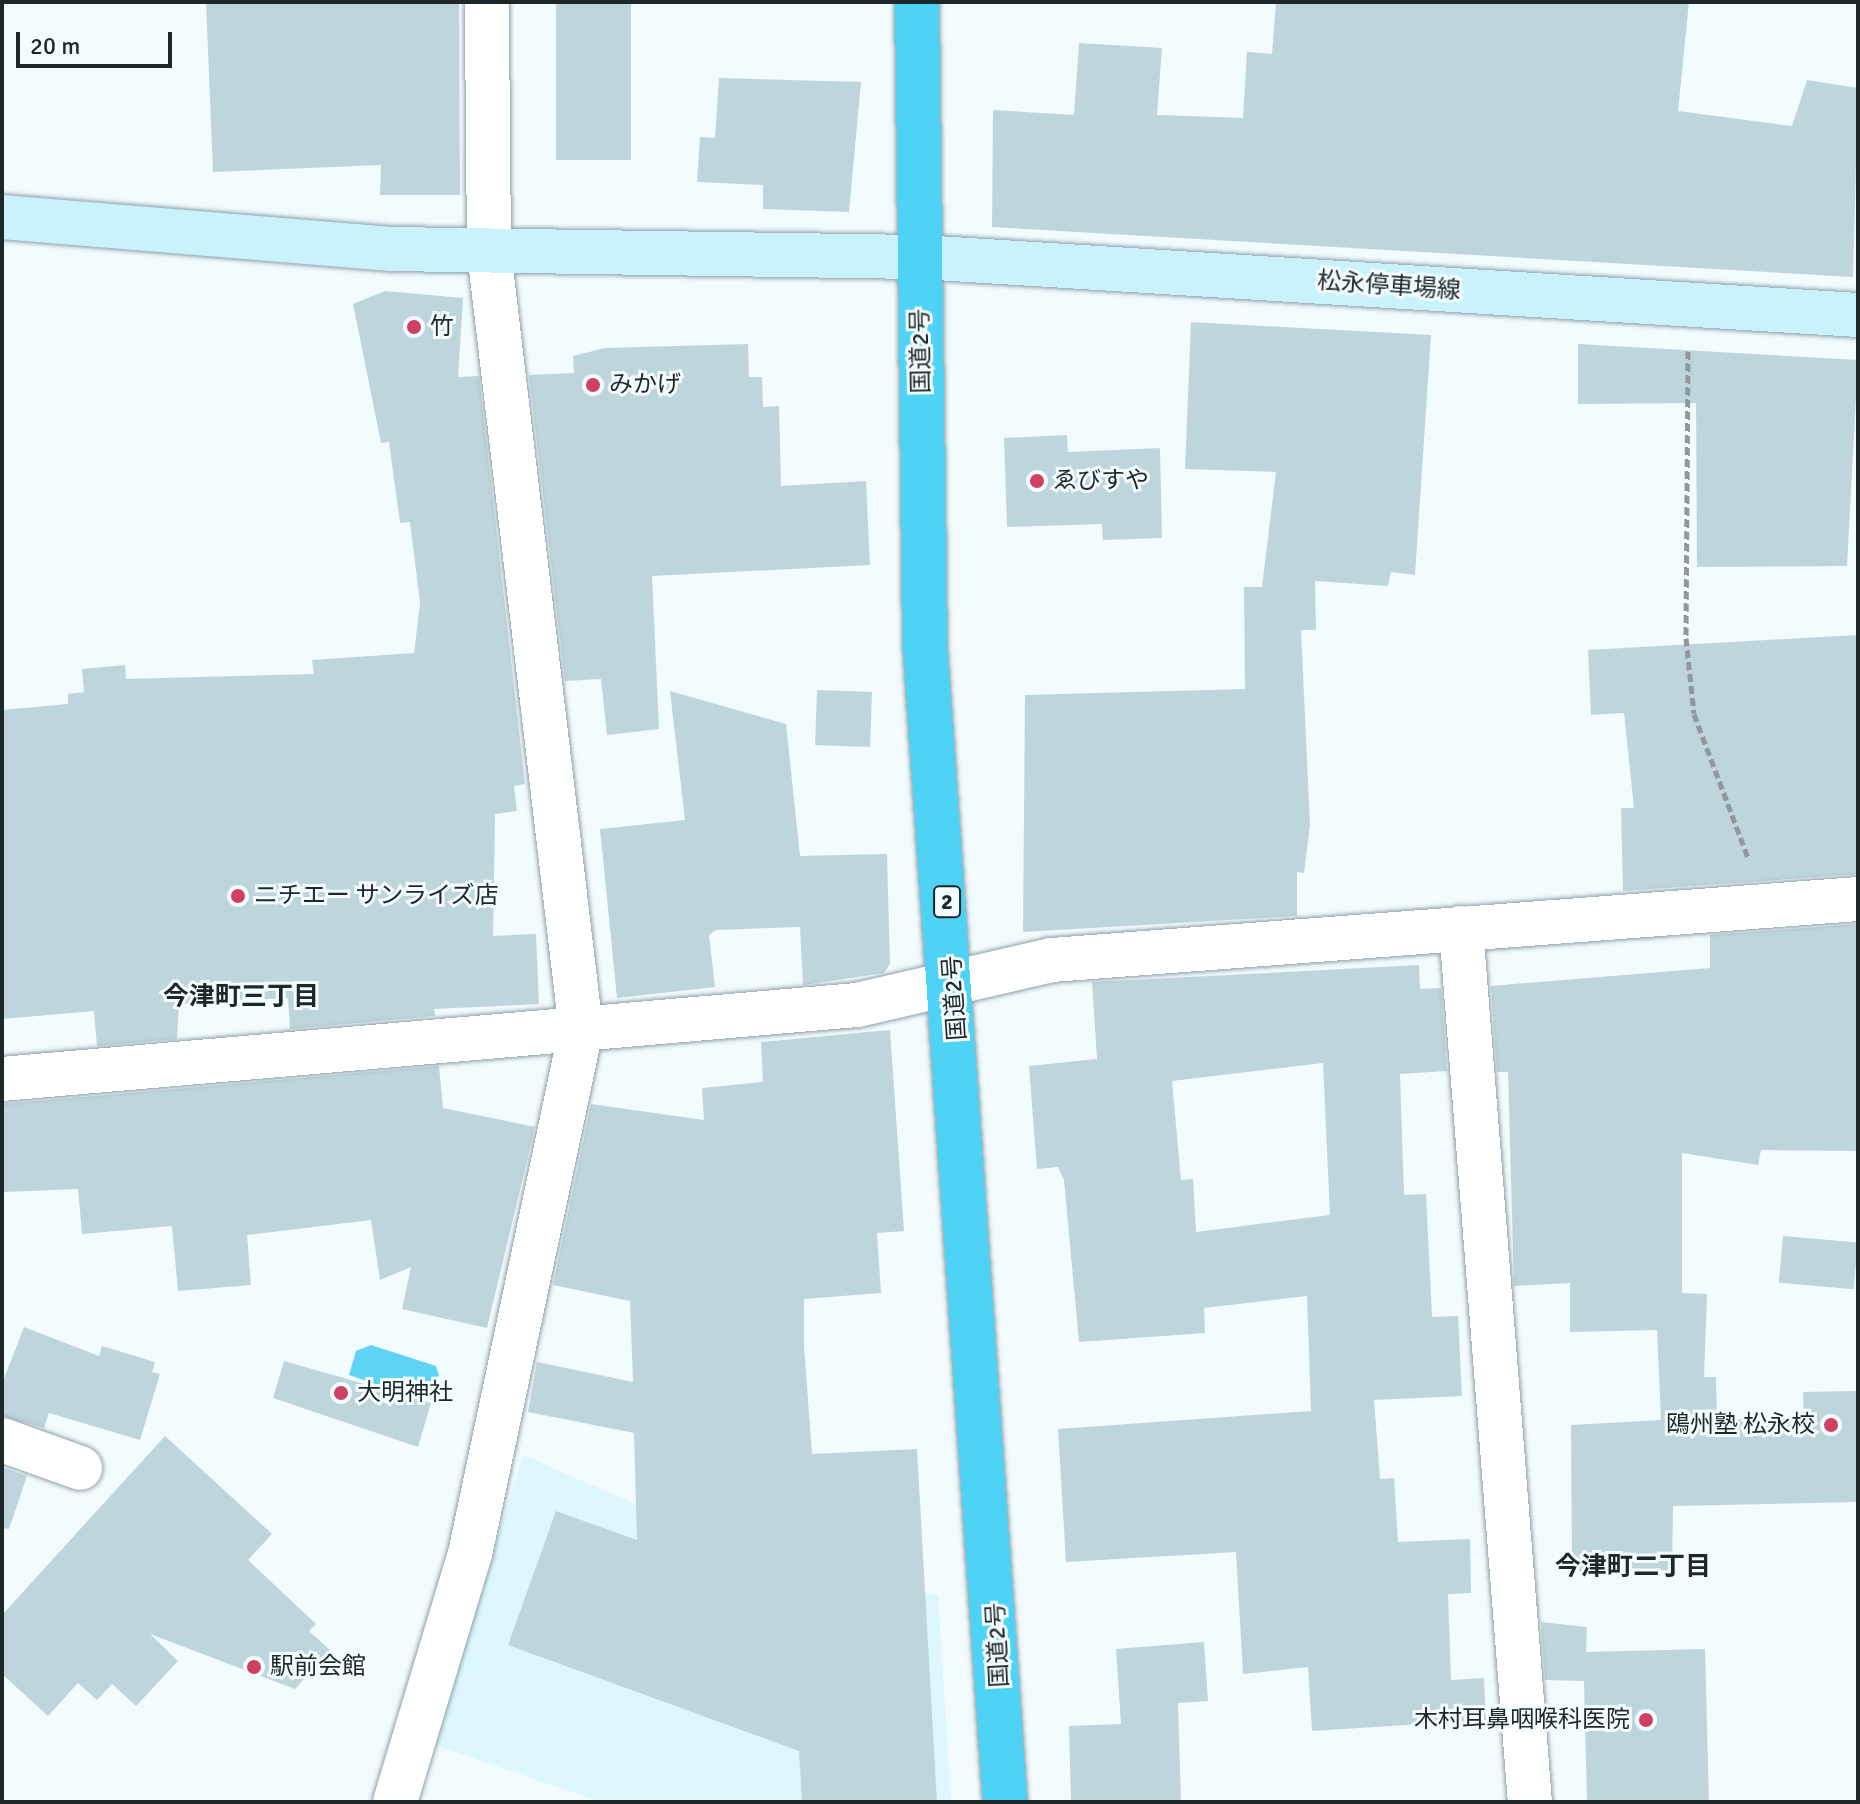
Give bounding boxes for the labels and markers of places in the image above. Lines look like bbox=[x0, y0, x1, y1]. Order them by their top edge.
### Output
place label: 竹 bbox=[430, 313, 454, 341]
marker: 竹 bbox=[405, 318, 423, 336]
place label: みかげ bbox=[609, 371, 681, 399]
marker: みかげ bbox=[584, 376, 602, 394]
place label: ゑびすや bbox=[1053, 467, 1149, 495]
marker: ゑびすや bbox=[1028, 472, 1046, 490]
place label: ニチエー サンライズ店 bbox=[254, 882, 499, 910]
marker: ニチエー サンライズ店 bbox=[229, 887, 247, 905]
place label: 大明神社 bbox=[357, 1379, 453, 1407]
marker: 大明神社 bbox=[332, 1384, 350, 1402]
place label: 鴎州塾 松永校 bbox=[1666, 1411, 1815, 1439]
marker: 鴎州塾 松永校 bbox=[1822, 1416, 1840, 1434]
place label: 駅前会館 bbox=[270, 1653, 366, 1681]
marker: 駅前会館 bbox=[245, 1658, 263, 1676]
place label: 木村耳鼻咽喉科医院 bbox=[1414, 1706, 1630, 1734]
marker: 木村耳鼻咽喉科医院 bbox=[1637, 1711, 1655, 1729]

